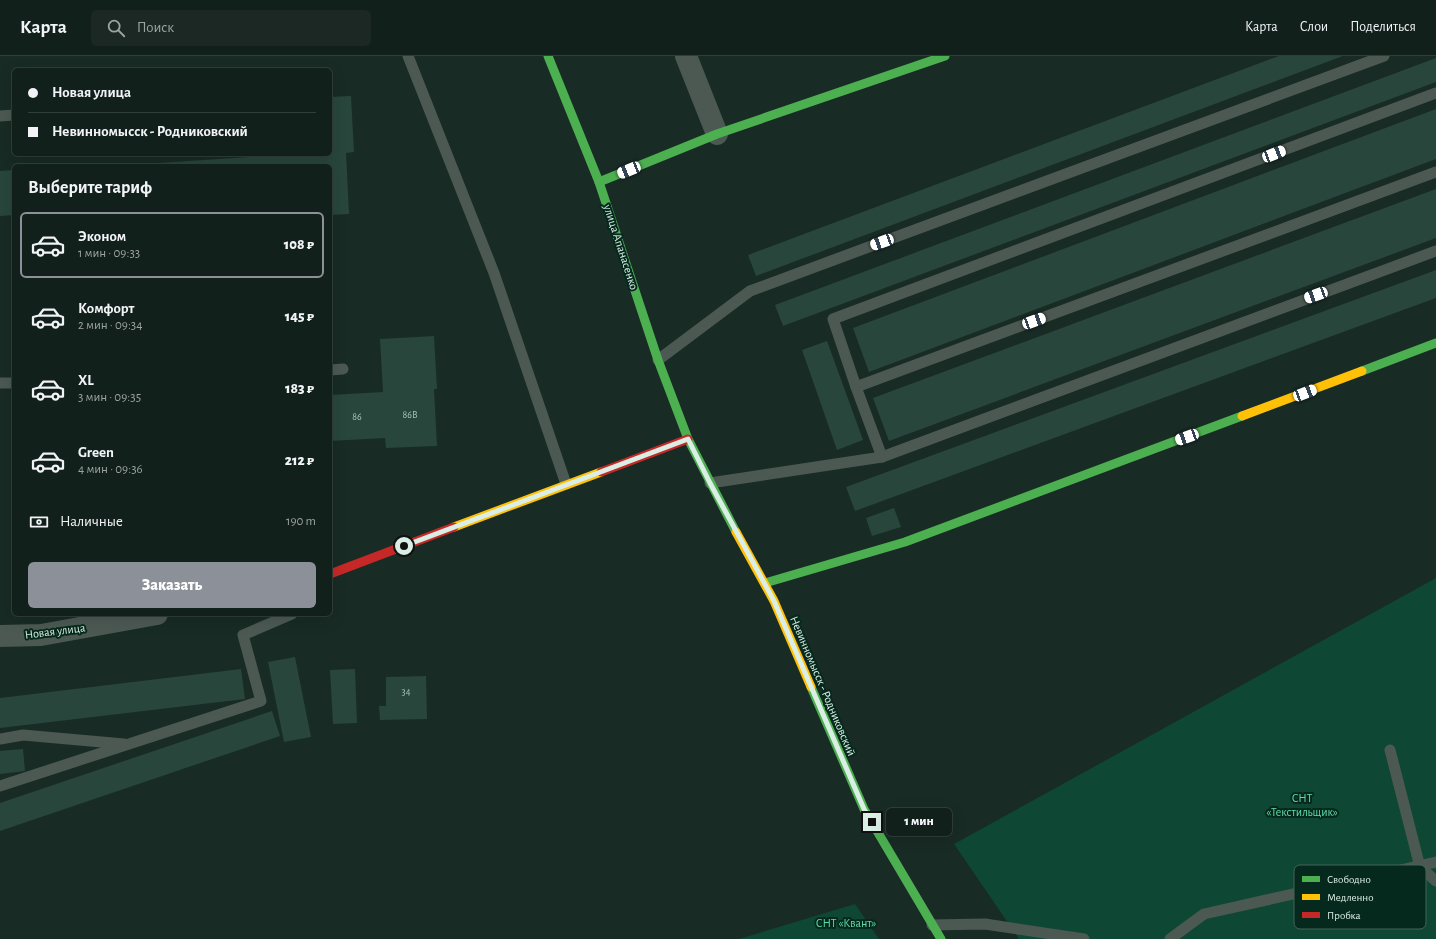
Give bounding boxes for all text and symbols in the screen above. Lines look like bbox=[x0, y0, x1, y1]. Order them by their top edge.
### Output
search box bbox=[91, 10, 371, 46]
icon: search bbox=[105, 17, 127, 39]
text: Карта bbox=[20, 18, 67, 37]
text: Поиск bbox=[137, 20, 174, 35]
text: Карта bbox=[1245, 20, 1278, 34]
text: Слои bbox=[1300, 20, 1328, 34]
text: Поделиться bbox=[1350, 20, 1416, 34]
text: Новая улица bbox=[52, 85, 131, 100]
text: Невинномысск - Родниковский bbox=[52, 124, 248, 139]
car bbox=[1261, 144, 1287, 164]
car bbox=[616, 160, 642, 180]
text: Выберите тариф bbox=[28, 179, 152, 197]
street label: улица Апанасенко bbox=[600, 202, 640, 292]
icon: car bbox=[30, 227, 66, 263]
text: Эконом bbox=[78, 229, 126, 244]
car bbox=[869, 232, 895, 252]
text: 108 ₽ bbox=[284, 237, 314, 252]
text: 1 мин · 09:33 bbox=[78, 247, 140, 260]
car bbox=[1303, 285, 1329, 305]
icon: car bbox=[30, 299, 66, 335]
text: Комфорт bbox=[78, 301, 134, 316]
text: 145 ₽ bbox=[285, 309, 314, 324]
car bbox=[1021, 311, 1047, 331]
text: 2 мин · 09:34 bbox=[78, 319, 142, 332]
icon: car bbox=[30, 371, 66, 407]
text: XL bbox=[78, 373, 94, 388]
text: 183 ₽ bbox=[285, 381, 314, 396]
car bbox=[1292, 383, 1318, 403]
text: 3 мин · 09:35 bbox=[78, 391, 141, 404]
house number: 86В bbox=[402, 410, 418, 420]
house number: 86 bbox=[352, 412, 362, 422]
car bbox=[1174, 427, 1200, 447]
icon: car bbox=[30, 443, 66, 479]
text: Green bbox=[78, 445, 114, 460]
text: 212 ₽ bbox=[285, 453, 314, 468]
text: 4 мин · 09:36 bbox=[78, 463, 143, 476]
icon: cash bbox=[28, 511, 50, 533]
text: Наличные bbox=[60, 514, 123, 529]
text: 190 m bbox=[286, 515, 316, 528]
route start bbox=[395, 537, 413, 555]
button: Заказать bbox=[28, 562, 316, 608]
street label: Невинномысск - Родниковский bbox=[788, 614, 858, 758]
street label: Новая улица bbox=[24, 621, 87, 642]
house number: 34 bbox=[402, 687, 411, 697]
park label: СНТ «Текстильщик» bbox=[1266, 792, 1338, 818]
callout: 1 мин bbox=[886, 808, 952, 836]
route end bbox=[863, 813, 881, 831]
text: 1 мин bbox=[904, 815, 934, 828]
legend bbox=[1294, 865, 1426, 929]
text: Свободно bbox=[1327, 874, 1371, 885]
text: Медленно bbox=[1327, 892, 1374, 903]
text: Пробка bbox=[1327, 910, 1360, 921]
park label: СНТ «Квант» bbox=[816, 917, 877, 929]

